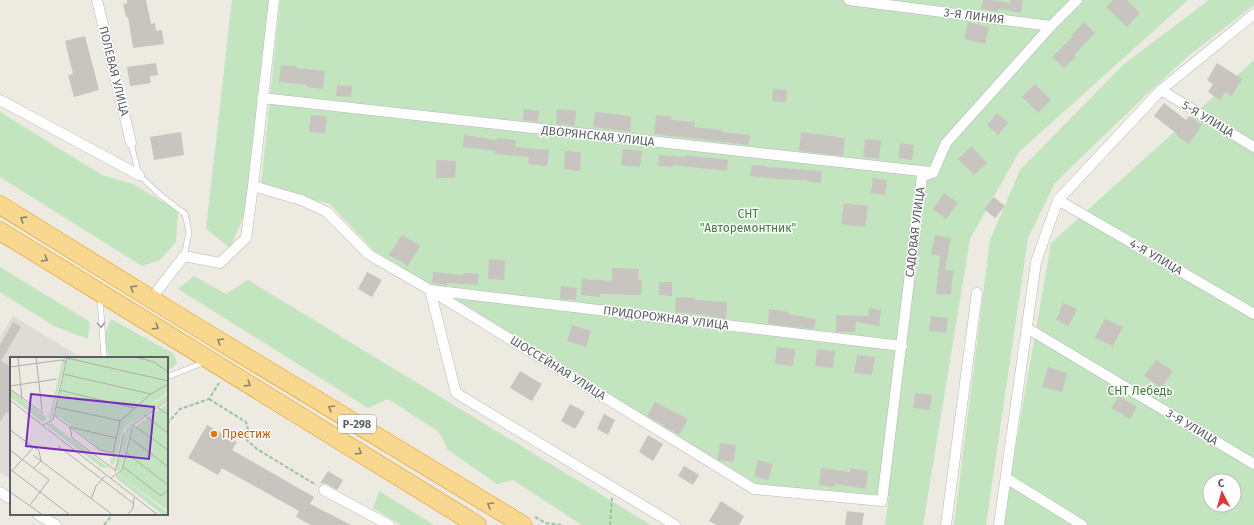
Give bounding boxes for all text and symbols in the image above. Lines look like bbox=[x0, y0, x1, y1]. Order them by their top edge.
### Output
street label: 3-Я ЛИНИЯ bbox=[943, 5, 1005, 27]
street label: ПОЛЕВАЯ УЛИЦА bbox=[96, 25, 132, 118]
street label: 5-Я УЛИЦА bbox=[1179, 98, 1237, 140]
street label: ДВОРЯНСКАЯ УЛИЦА bbox=[540, 123, 655, 149]
street label: САДОВАЯ УЛИЦА bbox=[903, 186, 928, 278]
park label: СНТ "Авторемонтник" bbox=[700, 207, 796, 235]
one-way arrow bbox=[20, 216, 27, 224]
street label: 4-Я УЛИЦА bbox=[1127, 236, 1185, 278]
one-way arrow bbox=[41, 254, 48, 261]
one-way arrow bbox=[130, 285, 137, 292]
street label: ПРИДОРОЖНАЯ УЛИЦА bbox=[602, 303, 730, 333]
one-way arrow bbox=[97, 322, 106, 328]
one-way arrow bbox=[152, 322, 159, 329]
street label: ШОССЕЙНАЯ УЛИЦА bbox=[508, 332, 609, 403]
one-way arrow bbox=[217, 338, 224, 346]
inset map bbox=[10, 357, 168, 515]
one-way arrow bbox=[244, 379, 251, 386]
park label: СНТ Лебедь bbox=[1108, 384, 1172, 398]
one-way arrow bbox=[328, 406, 335, 413]
street label: 3-Я УЛИЦА bbox=[1163, 406, 1221, 448]
road number: Р-298 bbox=[338, 415, 376, 433]
place label: Престиж bbox=[222, 427, 271, 441]
marker: Престиж bbox=[209, 429, 219, 439]
one-way arrow bbox=[355, 447, 362, 455]
north arrow bbox=[1202, 473, 1242, 513]
text: С bbox=[1217, 477, 1226, 490]
one-way arrow bbox=[487, 502, 494, 509]

